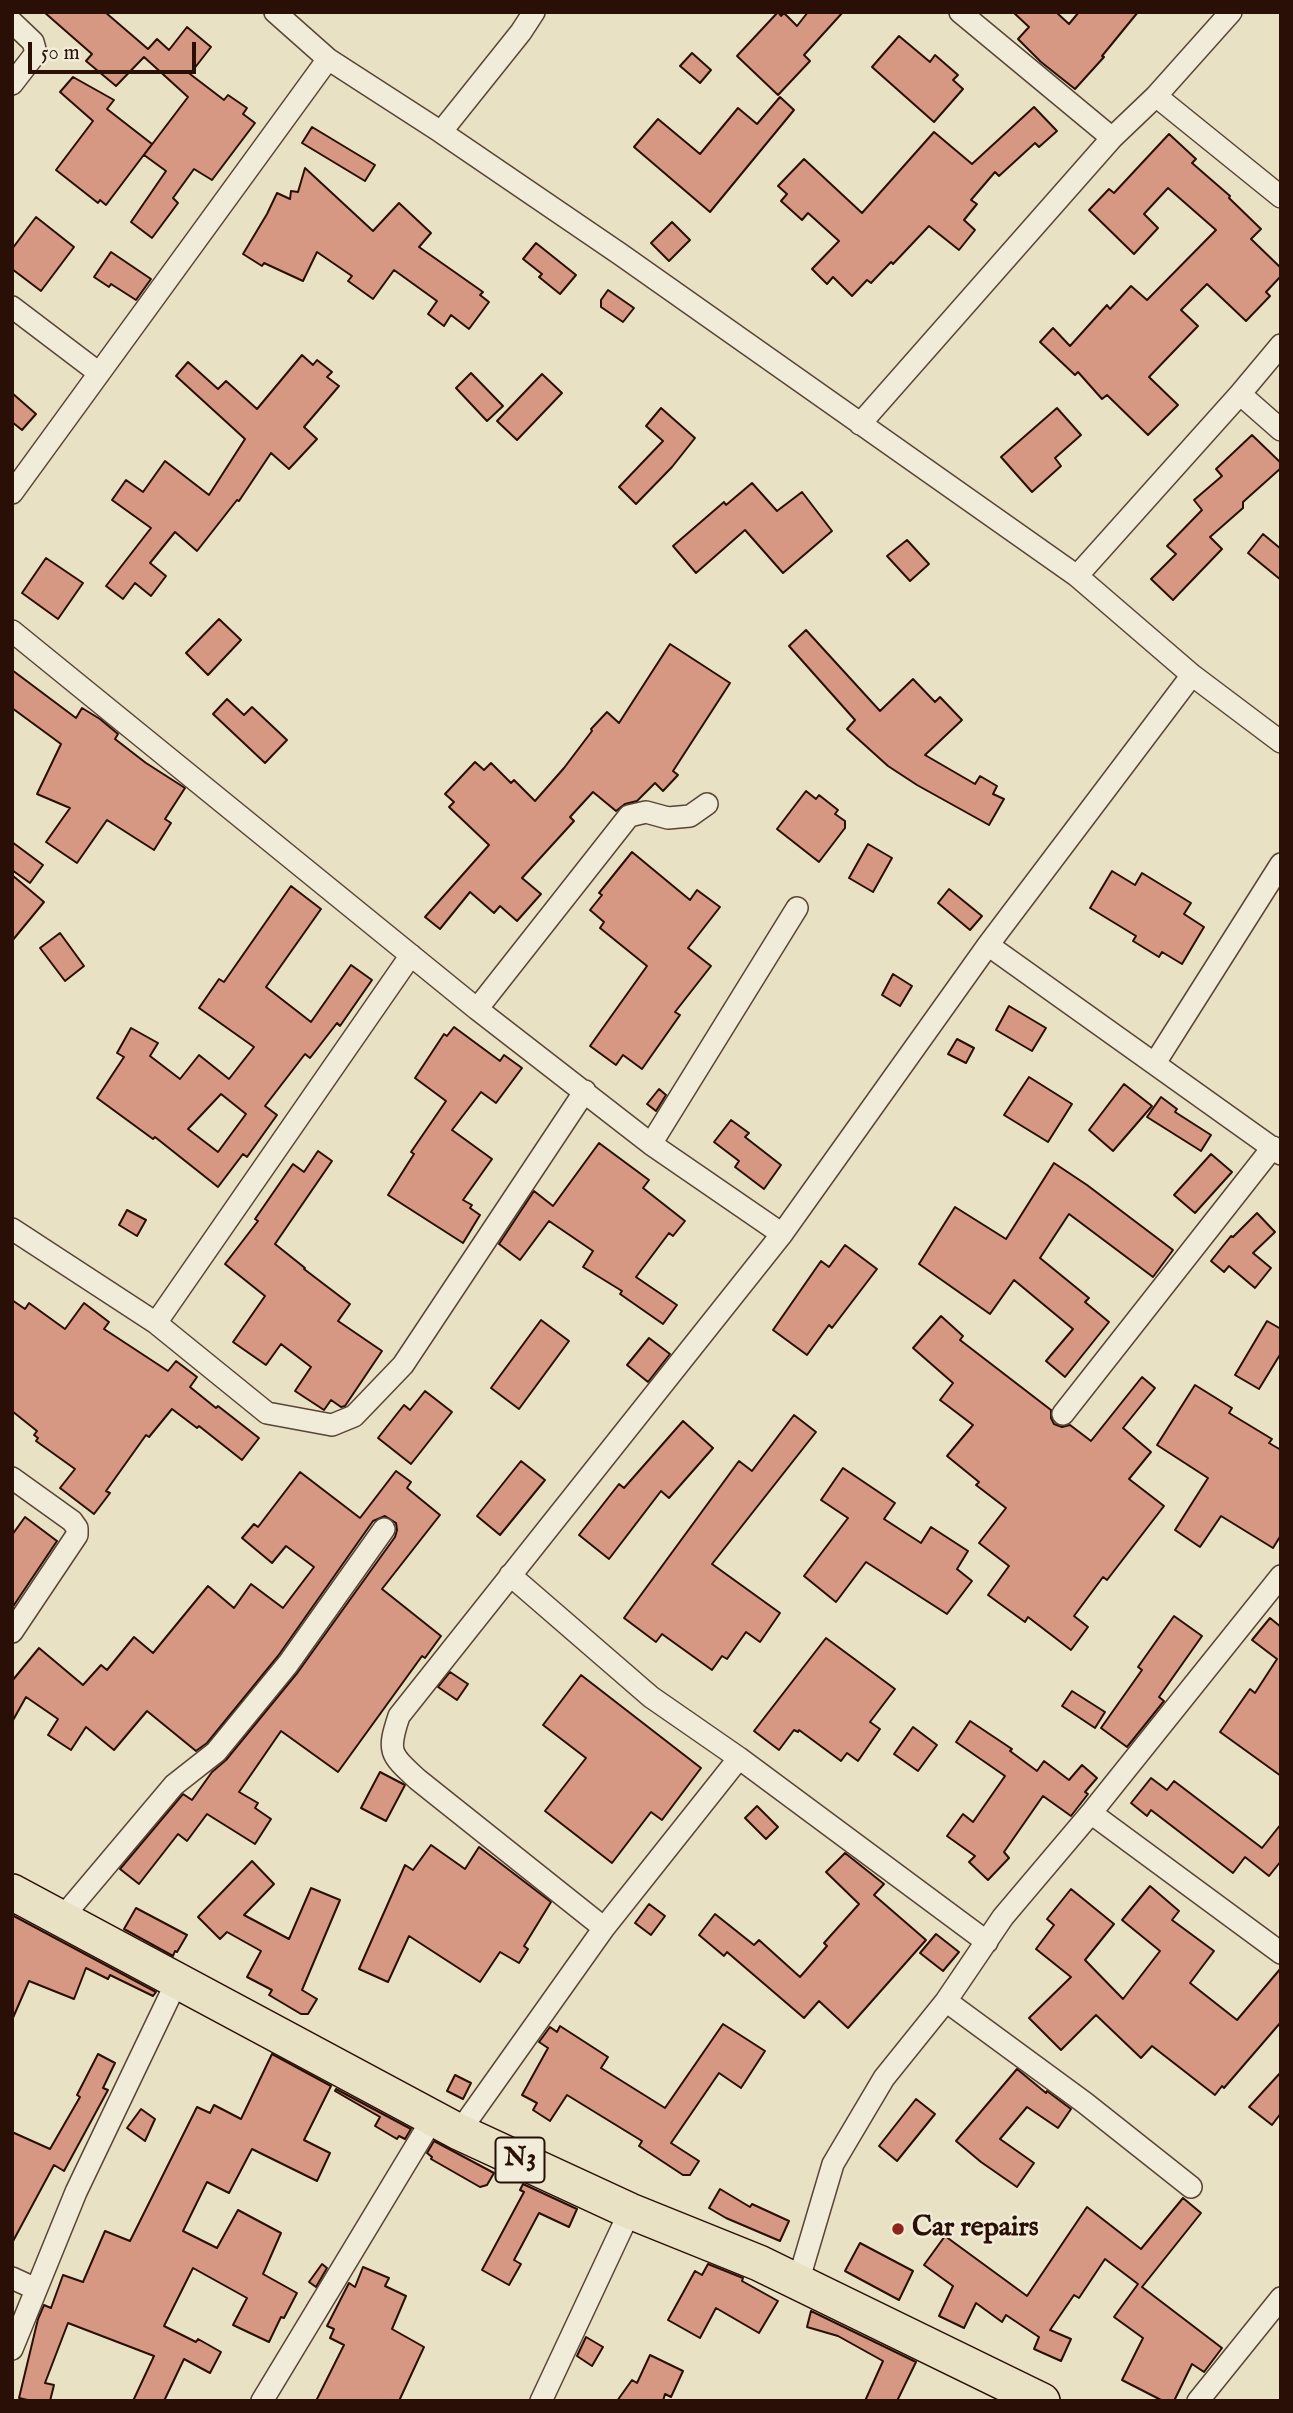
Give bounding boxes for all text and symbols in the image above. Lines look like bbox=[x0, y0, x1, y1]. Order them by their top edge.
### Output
scale bar bbox=[32, 28, 200, 72]
text: 50 m bbox=[41, 40, 80, 67]
road number: N3 bbox=[496, 2138, 544, 2182]
place label: Car repairs bbox=[912, 2212, 1039, 2246]
marker: Car repairs bbox=[890, 2221, 906, 2237]

